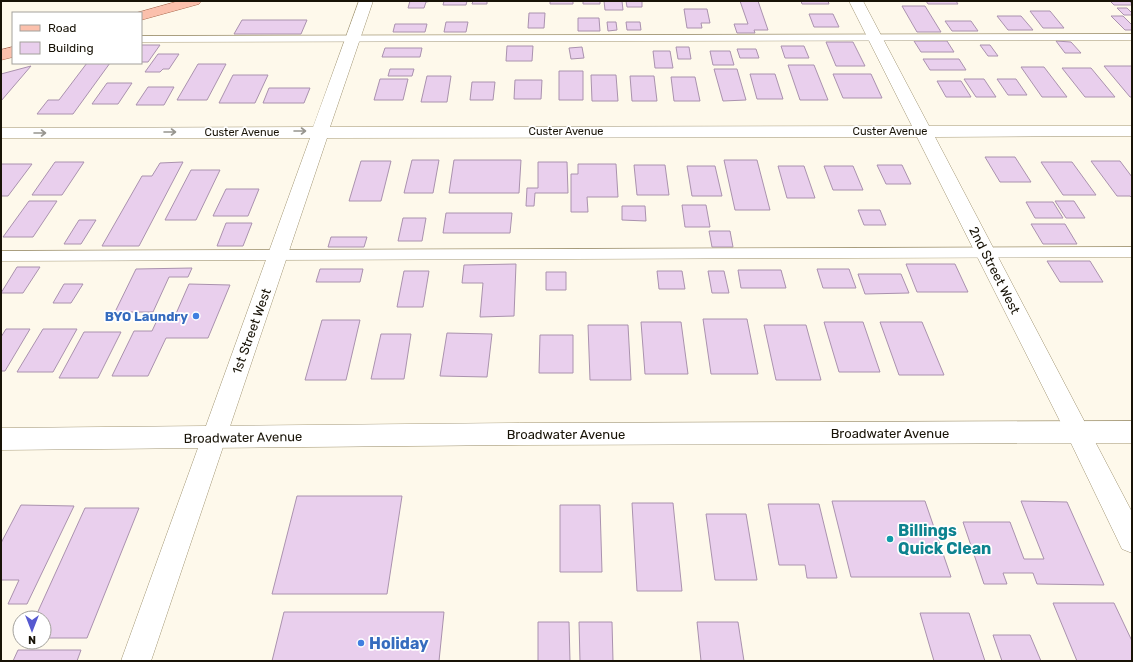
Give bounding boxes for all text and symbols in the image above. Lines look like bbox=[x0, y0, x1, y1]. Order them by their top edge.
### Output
legend bbox=[12, 12, 142, 64]
text: Road bbox=[48, 21, 76, 35]
text: Building bbox=[48, 41, 94, 55]
street label: Custer Avenue bbox=[529, 125, 603, 138]
street label: Custer Avenue bbox=[853, 125, 927, 138]
street label: Custer Avenue bbox=[205, 126, 279, 139]
one-way arrow bbox=[293, 127, 306, 135]
one-way arrow bbox=[163, 128, 176, 136]
one-way arrow bbox=[33, 129, 46, 137]
street label: 2nd Street West bbox=[966, 224, 1023, 316]
street label: 1st Street West bbox=[229, 286, 274, 376]
place label: BYO Laundry bbox=[105, 309, 188, 324]
marker: BYO Laundry bbox=[191, 311, 201, 321]
street label: Broadwater Avenue bbox=[831, 426, 949, 441]
street label: Broadwater Avenue bbox=[507, 427, 625, 442]
street label: Broadwater Avenue bbox=[184, 429, 302, 446]
place label: Billings Quick Clean bbox=[898, 521, 991, 558]
marker: Billings Quick Clean bbox=[885, 534, 895, 544]
north arrow bbox=[12, 610, 52, 650]
text: N bbox=[28, 633, 36, 646]
place label: Holiday bbox=[369, 634, 429, 653]
marker: Holiday bbox=[356, 638, 366, 648]

